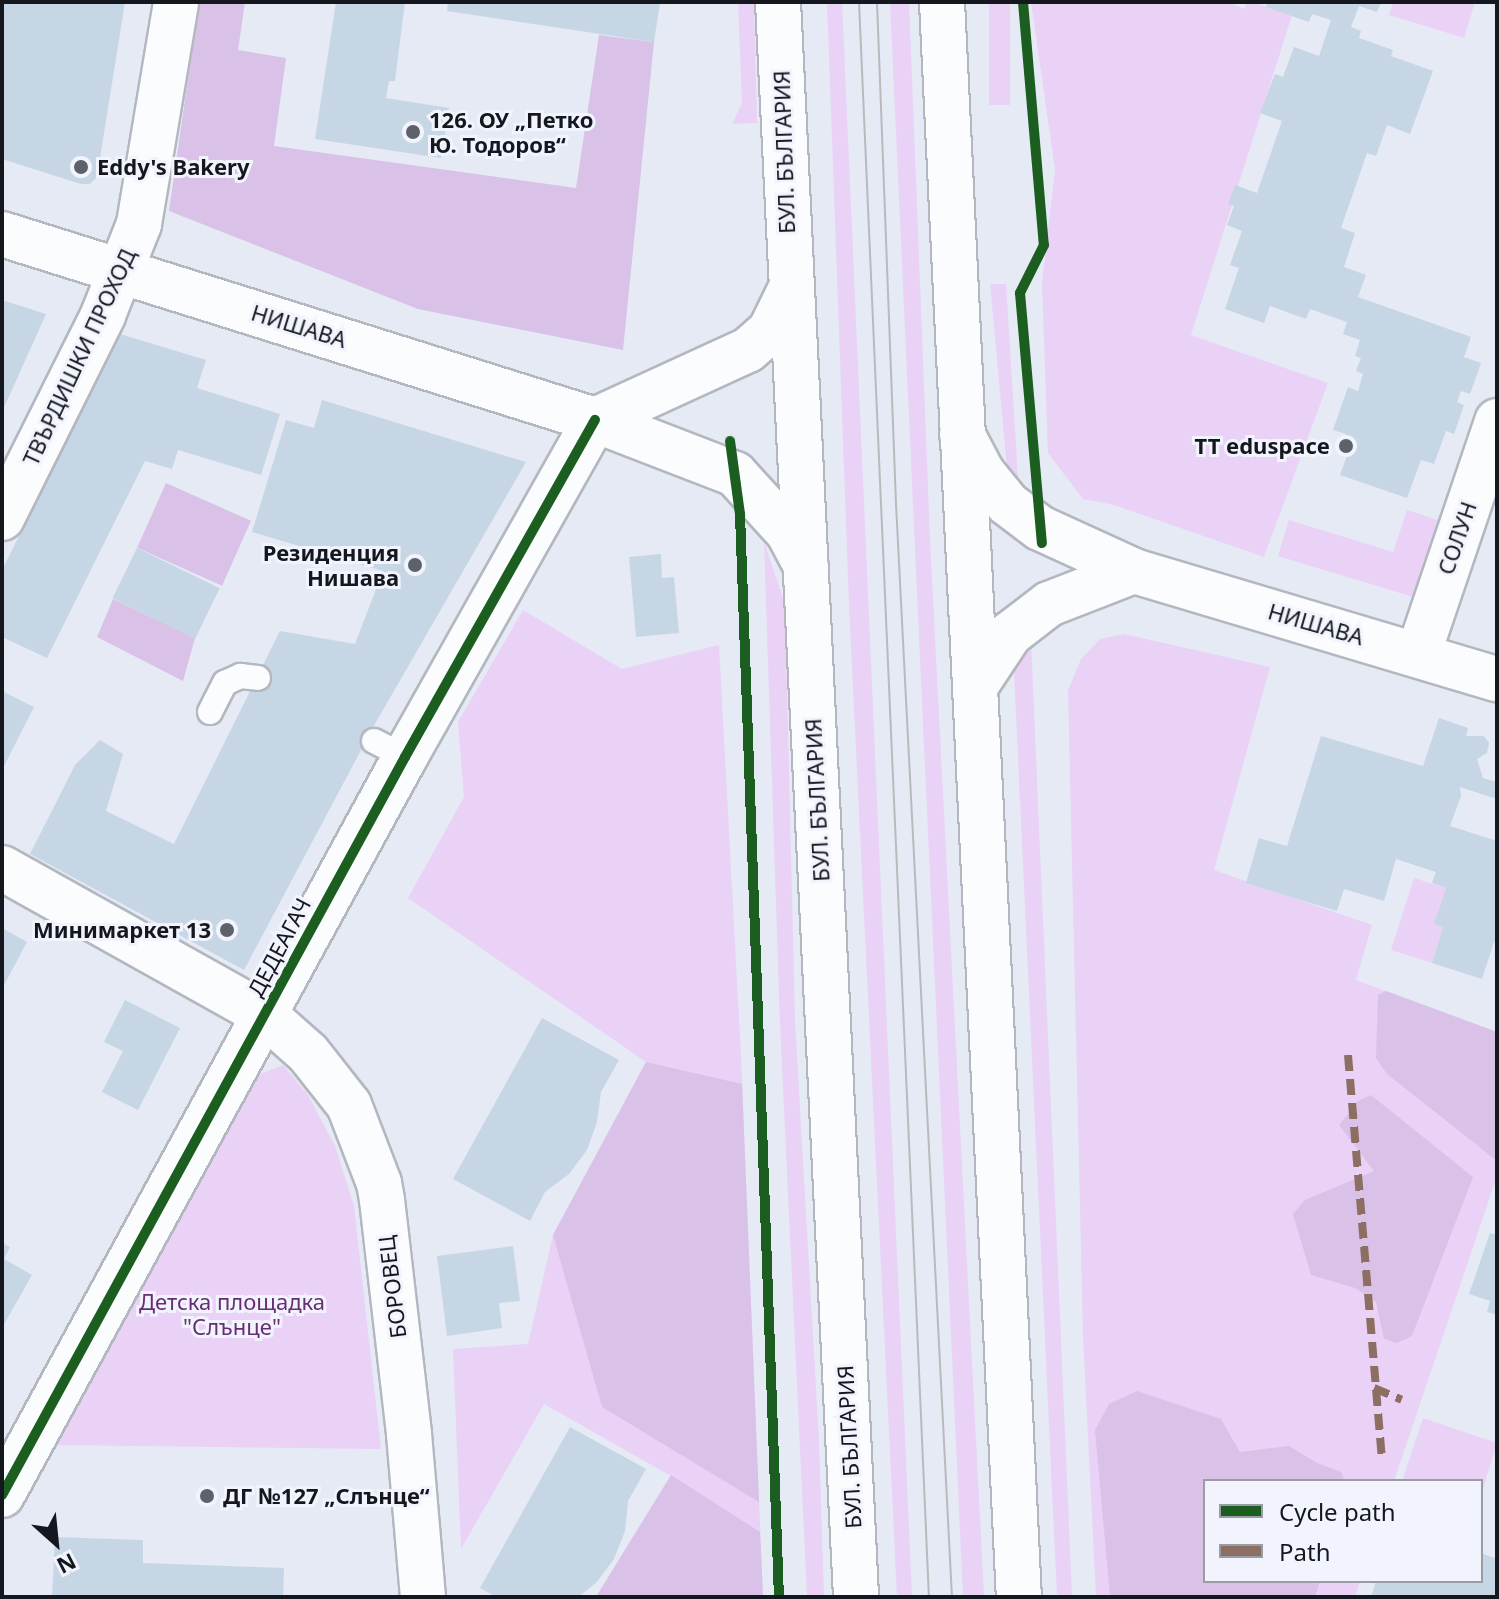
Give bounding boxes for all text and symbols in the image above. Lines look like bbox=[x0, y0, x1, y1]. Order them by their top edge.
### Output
street label: БУЛ. БЪЛГАРИЯ bbox=[768, 70, 800, 234]
place label: 126. ОУ „Петко Ю. Тодоров“ bbox=[429, 106, 593, 158]
marker: 126. ОУ „Петко Ю. Тодоров“ bbox=[404, 123, 422, 141]
place label: Eddy's Bakery bbox=[97, 154, 250, 180]
marker: Eddy's Bakery bbox=[72, 158, 90, 176]
street label: ТВЪРДИШКИ ПРОХОД bbox=[17, 245, 141, 469]
street label: НИШАВА bbox=[248, 299, 350, 353]
place label: TT eduspace bbox=[1195, 433, 1330, 459]
marker: TT eduspace bbox=[1337, 437, 1355, 455]
street label: СОЛУН bbox=[1432, 498, 1482, 578]
place label: Резиденция Нишава bbox=[263, 539, 399, 590]
marker: Резиденция Нишава bbox=[406, 556, 424, 574]
street label: НИШАВА bbox=[1265, 598, 1367, 650]
street label: БУЛ. БЪЛГАРИЯ bbox=[800, 718, 834, 882]
street label: ДЕДЕАГАЧ bbox=[242, 893, 316, 1001]
place label: Минимаркет 13 bbox=[33, 917, 211, 943]
marker: Минимаркет 13 bbox=[218, 921, 236, 939]
street label: БОРОВЕЦ bbox=[373, 1234, 411, 1340]
park label: Детска площадка "Слънце" bbox=[139, 1288, 325, 1340]
street label: БУЛ. БЪЛГАРИЯ bbox=[832, 1365, 866, 1529]
legend bbox=[1203, 1479, 1483, 1583]
place label: ДГ №127 „Слънце“ bbox=[223, 1483, 430, 1509]
marker: ДГ №127 „Слънце“ bbox=[198, 1487, 216, 1505]
text: Cycle path bbox=[1279, 1495, 1396, 1528]
north arrow bbox=[16, 1503, 96, 1583]
text: Path bbox=[1279, 1535, 1330, 1568]
text: N bbox=[52, 1547, 82, 1582]

